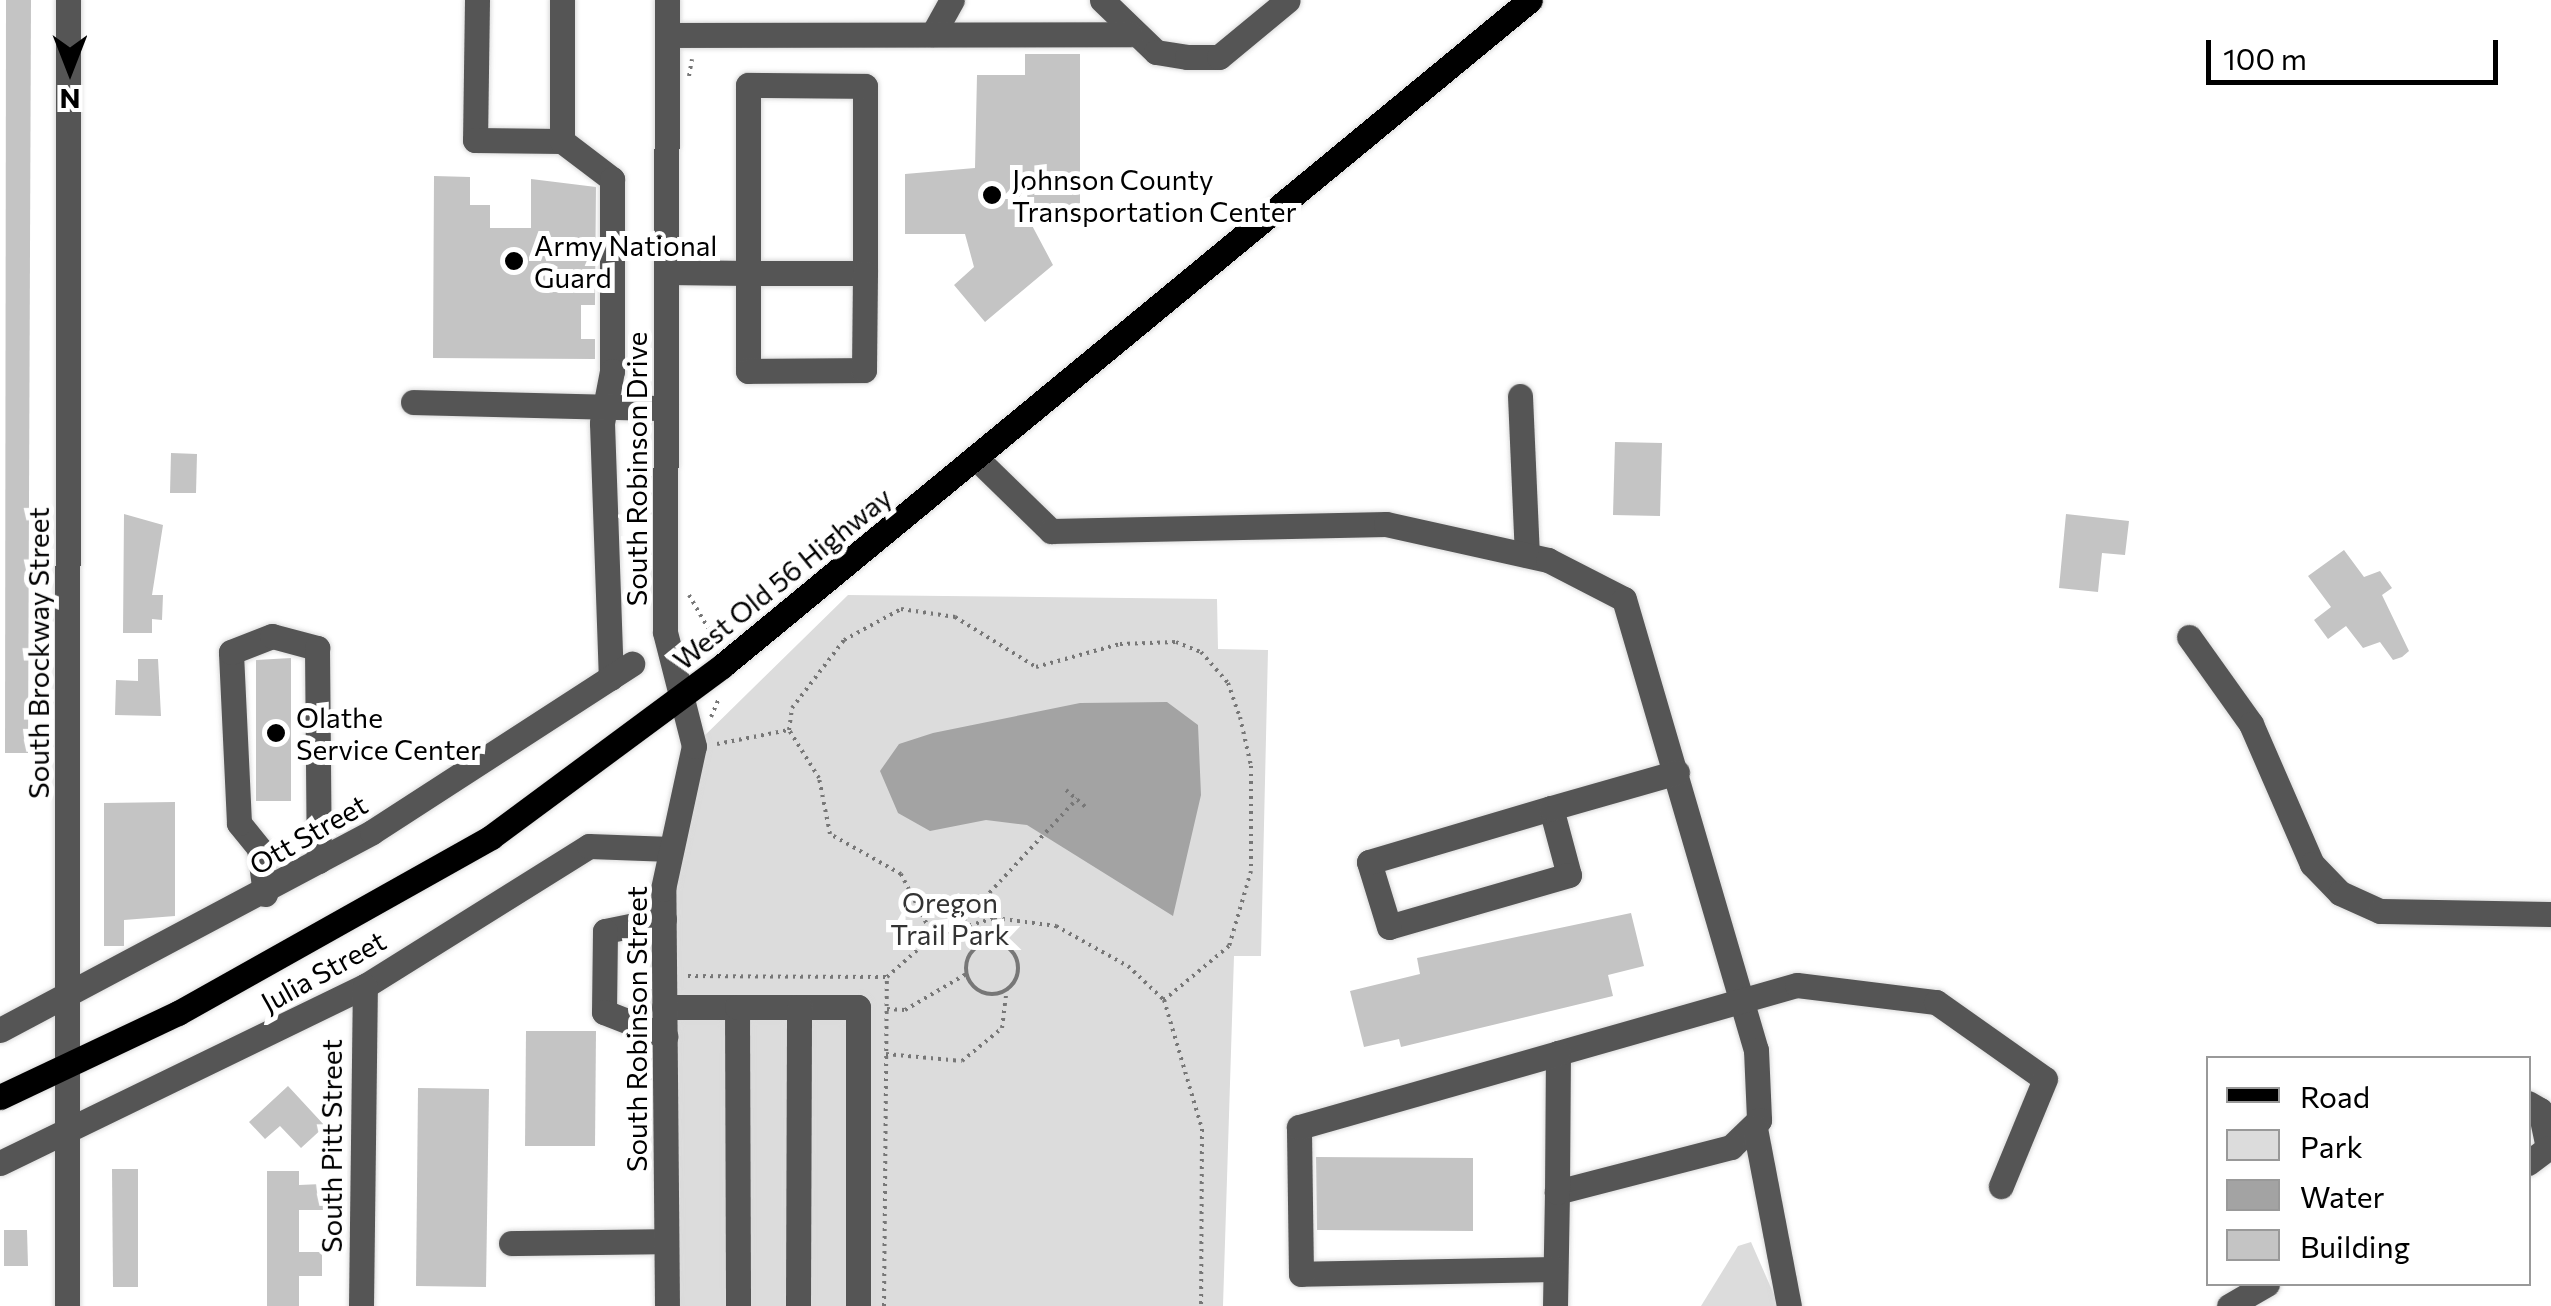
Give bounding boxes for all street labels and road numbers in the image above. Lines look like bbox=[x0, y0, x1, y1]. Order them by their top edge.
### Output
street label: South Robinson Drive bbox=[619, 332, 653, 606]
street label: West Old 56 Highway bbox=[666, 480, 898, 676]
street label: South Brockway Street bbox=[21, 507, 55, 799]
street label: Ott Street bbox=[243, 787, 373, 881]
street label: South Robinson Street bbox=[619, 886, 653, 1172]
street label: Julia Street bbox=[255, 923, 391, 1019]
street label: South Pitt Street bbox=[314, 1039, 348, 1253]

